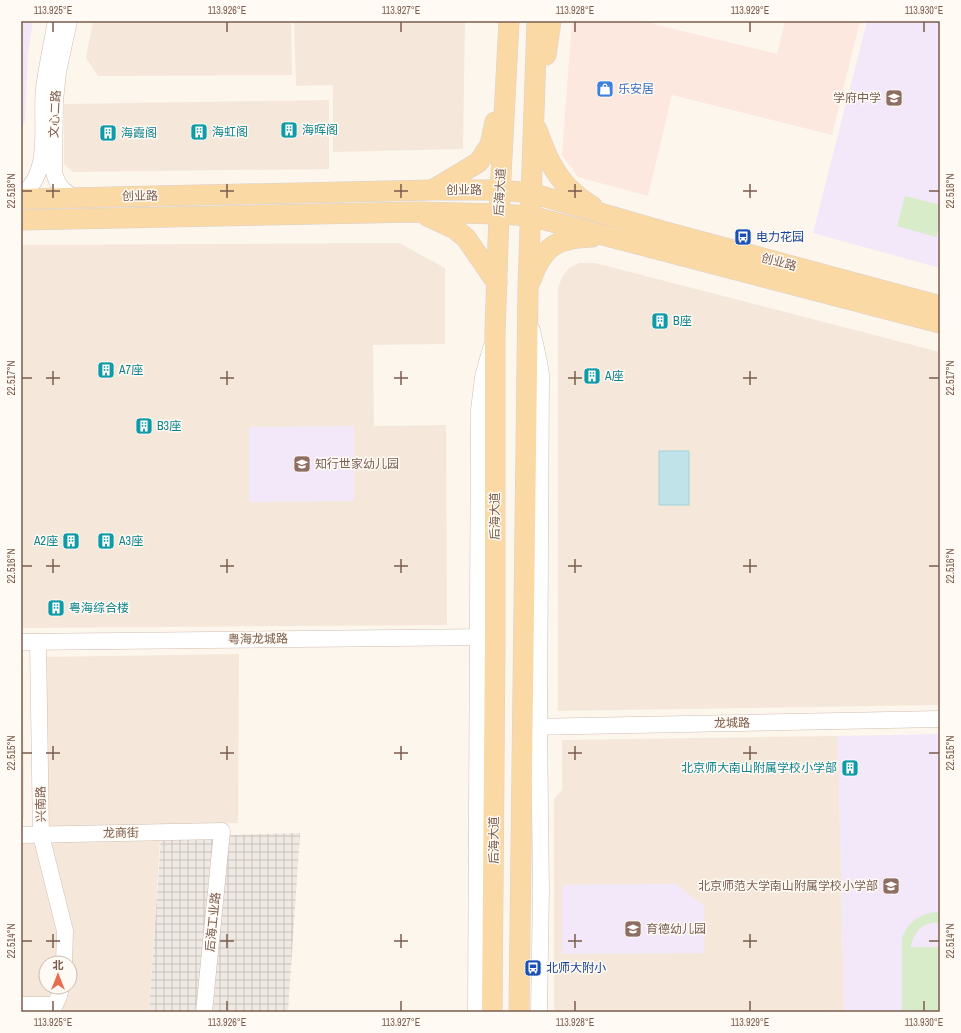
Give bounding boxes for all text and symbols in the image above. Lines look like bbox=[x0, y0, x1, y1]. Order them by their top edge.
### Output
text: 113.925°E bbox=[34, 4, 72, 17]
text: 113.926°E bbox=[208, 4, 246, 17]
text: 113.927°E bbox=[382, 4, 420, 17]
text: 113.928°E bbox=[556, 4, 594, 17]
text: 113.929°E bbox=[731, 4, 769, 17]
text: 113.930°E bbox=[905, 4, 943, 17]
shop icon: 乐安居 bbox=[595, 79, 615, 99]
place label: 乐安居 bbox=[618, 81, 654, 97]
school or university icon: 学府中学 bbox=[884, 88, 904, 108]
street label: 文心二路 bbox=[46, 90, 64, 138]
place label: 学府中学 bbox=[833, 90, 881, 106]
building icon: 海晖阁 bbox=[279, 120, 299, 140]
building icon: 海虹阁 bbox=[189, 122, 209, 142]
place label: 海晖阁 bbox=[302, 122, 338, 138]
building icon: 海霞阁 bbox=[98, 123, 118, 143]
place label: 海虹阁 bbox=[212, 124, 248, 140]
place label: 海霞阁 bbox=[121, 125, 157, 141]
street label: 后海大道 bbox=[491, 168, 509, 216]
text: 22.518°N bbox=[5, 173, 18, 209]
text: 22.518°N bbox=[944, 173, 957, 209]
street label: 创业路 bbox=[446, 182, 482, 198]
street label: 创业路 bbox=[122, 188, 158, 204]
bus stop icon: 电力花园 bbox=[733, 227, 753, 247]
place label: 电力花园 bbox=[756, 229, 804, 245]
street label: 创业路 bbox=[760, 250, 798, 274]
building icon: B座 bbox=[650, 311, 670, 331]
place label: B座 bbox=[673, 313, 692, 329]
text: 22.517°N bbox=[5, 360, 18, 396]
building icon: A7座 bbox=[96, 360, 116, 380]
text: 22.517°N bbox=[944, 360, 957, 396]
place label: A7座 bbox=[118, 362, 143, 378]
building icon: A座 bbox=[582, 366, 602, 386]
place label: A座 bbox=[604, 368, 624, 384]
building icon: B3座 bbox=[134, 416, 154, 436]
place label: B3座 bbox=[157, 418, 181, 434]
school or university icon: 知行世家幼儿园 bbox=[292, 454, 312, 474]
place label: 知行世家幼儿园 bbox=[315, 456, 399, 472]
street label: 后海大道 bbox=[487, 492, 503, 540]
building icon: A2座 bbox=[61, 531, 81, 551]
building icon: A3座 bbox=[96, 531, 116, 551]
place label: A2座 bbox=[33, 533, 58, 549]
place label: A3座 bbox=[118, 533, 143, 549]
text: 22.516°N bbox=[5, 548, 18, 584]
text: 22.516°N bbox=[944, 548, 957, 584]
building icon: 粤海综合楼 bbox=[46, 598, 66, 618]
place label: 粤海综合楼 bbox=[69, 600, 129, 616]
street label: 粤海龙城路 bbox=[228, 630, 288, 648]
street label: 龙城路 bbox=[714, 715, 750, 731]
text: 22.515°N bbox=[5, 735, 18, 771]
text: 22.515°N bbox=[944, 735, 957, 771]
building icon: 北京师大南山附属学校小学部 bbox=[840, 758, 860, 778]
place label: 北京师大南山附属学校小学部 bbox=[681, 760, 837, 776]
street label: 兴南路 bbox=[33, 786, 49, 822]
street label: 后海大道 bbox=[486, 816, 502, 864]
street label: 龙商街 bbox=[103, 825, 139, 841]
school or university icon: 北京师范大学南山附属学校小学部 bbox=[881, 876, 901, 896]
place label: 北京师范大学南山附属学校小学部 bbox=[698, 878, 878, 894]
street label: 后海工业路 bbox=[202, 891, 224, 953]
school or university icon: 育德幼儿园 bbox=[623, 919, 643, 939]
place label: 育德幼儿园 bbox=[646, 921, 706, 937]
text: 22.514°N bbox=[5, 923, 18, 959]
text: 22.514°N bbox=[944, 923, 957, 959]
north arrow bbox=[38, 955, 78, 995]
text: 北 bbox=[53, 958, 64, 972]
bus stop icon: 北师大附小 bbox=[523, 958, 543, 978]
place label: 北师大附小 bbox=[546, 960, 606, 976]
text: 113.925°E bbox=[34, 1016, 72, 1029]
text: 113.926°E bbox=[208, 1016, 246, 1029]
text: 113.927°E bbox=[382, 1016, 420, 1029]
text: 113.928°E bbox=[556, 1016, 594, 1029]
text: 113.929°E bbox=[731, 1016, 769, 1029]
text: 113.930°E bbox=[905, 1016, 943, 1029]

